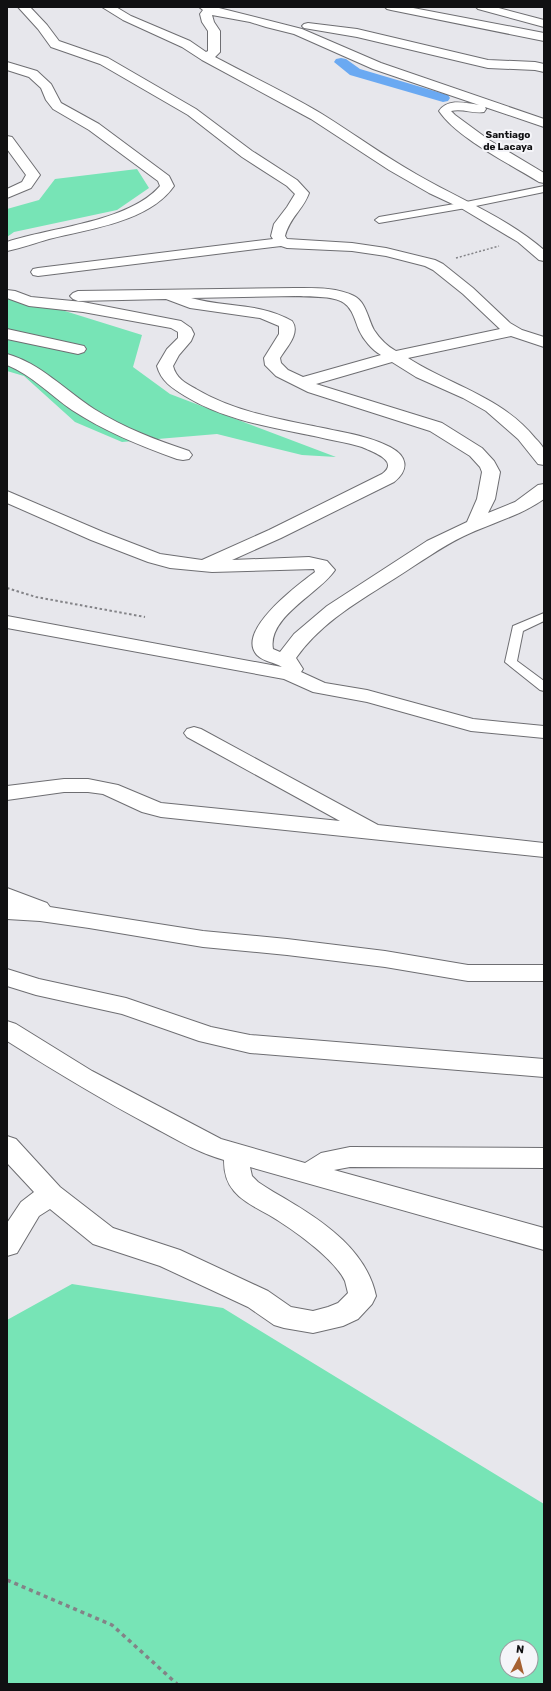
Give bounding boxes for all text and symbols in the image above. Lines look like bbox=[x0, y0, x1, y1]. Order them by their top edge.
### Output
district label: Santiago de Lacaya bbox=[483, 129, 533, 153]
north arrow bbox=[499, 1639, 539, 1679]
text: N bbox=[515, 1643, 525, 1657]

